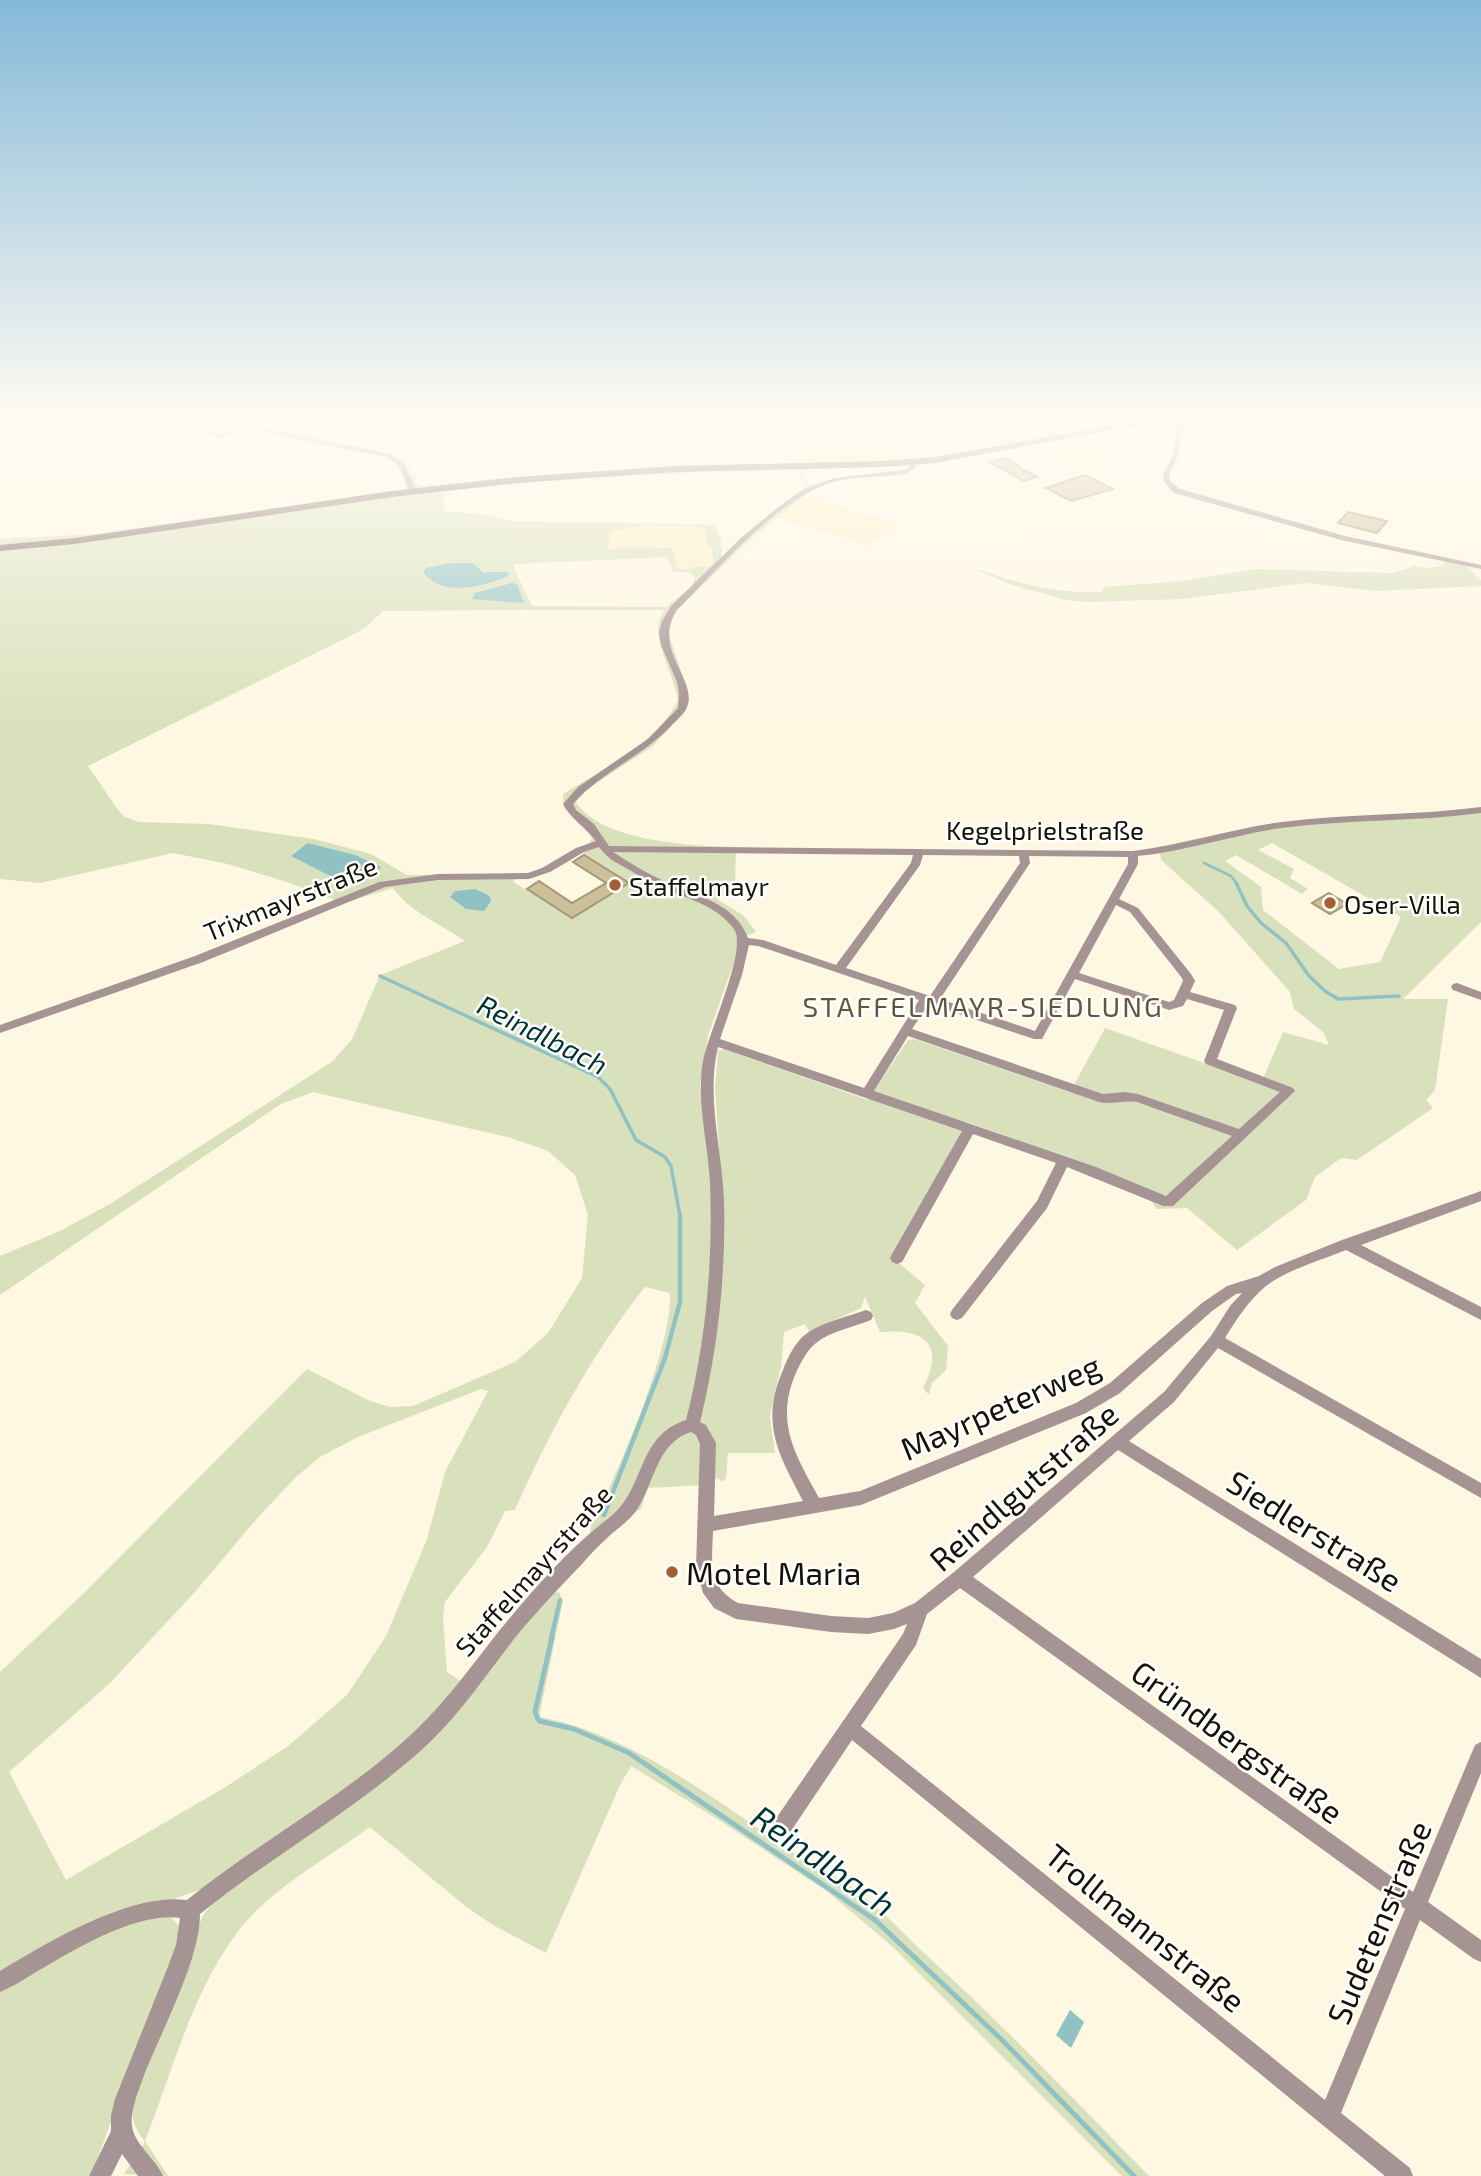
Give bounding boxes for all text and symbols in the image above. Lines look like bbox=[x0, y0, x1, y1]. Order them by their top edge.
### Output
street label: Kegelprielstraße bbox=[946, 814, 1144, 845]
street label: Trixmayrstraße bbox=[199, 849, 381, 947]
place label: Staffelmayr bbox=[629, 870, 769, 901]
marker: Staffelmayr bbox=[607, 877, 623, 893]
place label: Oser-Villa bbox=[1344, 888, 1461, 919]
marker: Oser-Villa bbox=[1322, 895, 1338, 911]
water label: Reindlbach bbox=[472, 987, 614, 1081]
district label: STAFFELMAYR-SIEDLUNG bbox=[802, 989, 1164, 1023]
street label: Mayrpeterweg bbox=[894, 1345, 1106, 1467]
street label: Reindlgutstraße bbox=[921, 1394, 1125, 1578]
street label: Siedlerstraße bbox=[1221, 1461, 1409, 1599]
street label: Staffelmayrstraße bbox=[448, 1478, 618, 1662]
place label: Motel Maria bbox=[686, 1553, 861, 1591]
marker: Motel Maria bbox=[664, 1564, 680, 1580]
street label: Gründbergstraße bbox=[1125, 1652, 1351, 1830]
water label: Reindlbach bbox=[744, 1796, 904, 1924]
street label: Sudetenstraße bbox=[1318, 1815, 1438, 2029]
street label: Trollmannstraße bbox=[1039, 1835, 1253, 2019]

